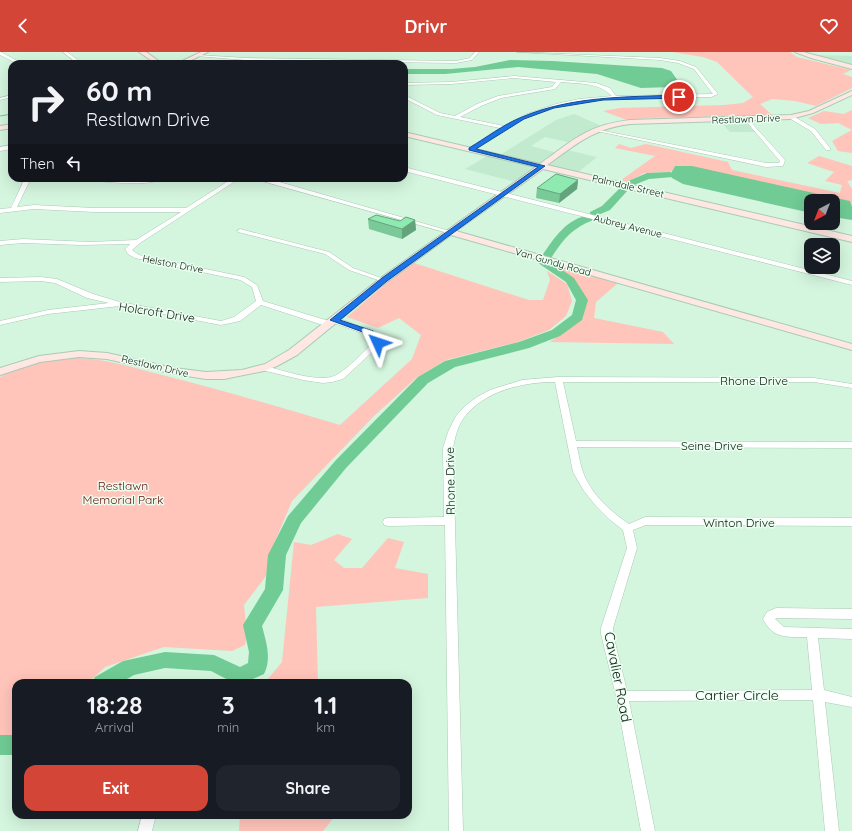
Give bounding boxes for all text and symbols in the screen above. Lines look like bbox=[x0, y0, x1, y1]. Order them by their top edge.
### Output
icon: back bbox=[12, 15, 34, 37]
text: Drivr bbox=[405, 15, 447, 38]
icon: heart bbox=[818, 15, 840, 37]
text: 60 m bbox=[86, 73, 152, 108]
icon: right bbox=[20, 76, 72, 128]
pin bbox=[662, 80, 696, 114]
icon: arrive bbox=[668, 86, 690, 108]
text: Restlawn Drive bbox=[86, 108, 210, 131]
street label: Restlawn Drive bbox=[711, 111, 781, 127]
icon: left bbox=[63, 152, 85, 174]
text: Then bbox=[20, 154, 55, 173]
street label: Palmdale Street bbox=[591, 171, 666, 201]
north arrow bbox=[804, 194, 840, 230]
map controls bbox=[804, 194, 840, 274]
street label: Aubrey Avenue bbox=[592, 211, 664, 241]
button: layers bbox=[804, 238, 840, 274]
street label: Van Gundy Road bbox=[513, 245, 593, 279]
street label: Helston Drive bbox=[141, 252, 205, 276]
street label: Holcroft Drive bbox=[118, 299, 196, 325]
position arrow bbox=[357, 322, 399, 364]
street label: Restlawn Drive bbox=[120, 352, 190, 380]
street label: Rhone Drive bbox=[720, 373, 788, 388]
street label: Seine Drive bbox=[681, 438, 743, 453]
street label: Rhone Drive bbox=[442, 447, 458, 515]
park label: Restlawn Memorial Park bbox=[83, 478, 163, 507]
street label: Winton Drive bbox=[703, 515, 775, 530]
street label: Cavalier Road bbox=[600, 630, 636, 724]
street label: Cartier Circle bbox=[695, 686, 779, 704]
text: 18:28 bbox=[87, 690, 142, 720]
text: 3 bbox=[222, 690, 235, 720]
text: 1.1 bbox=[314, 690, 337, 720]
text: Arrival bbox=[95, 719, 134, 735]
text: min bbox=[217, 719, 239, 735]
text: km bbox=[316, 719, 335, 735]
button: Exit bbox=[24, 765, 208, 811]
button: Share bbox=[216, 765, 400, 811]

